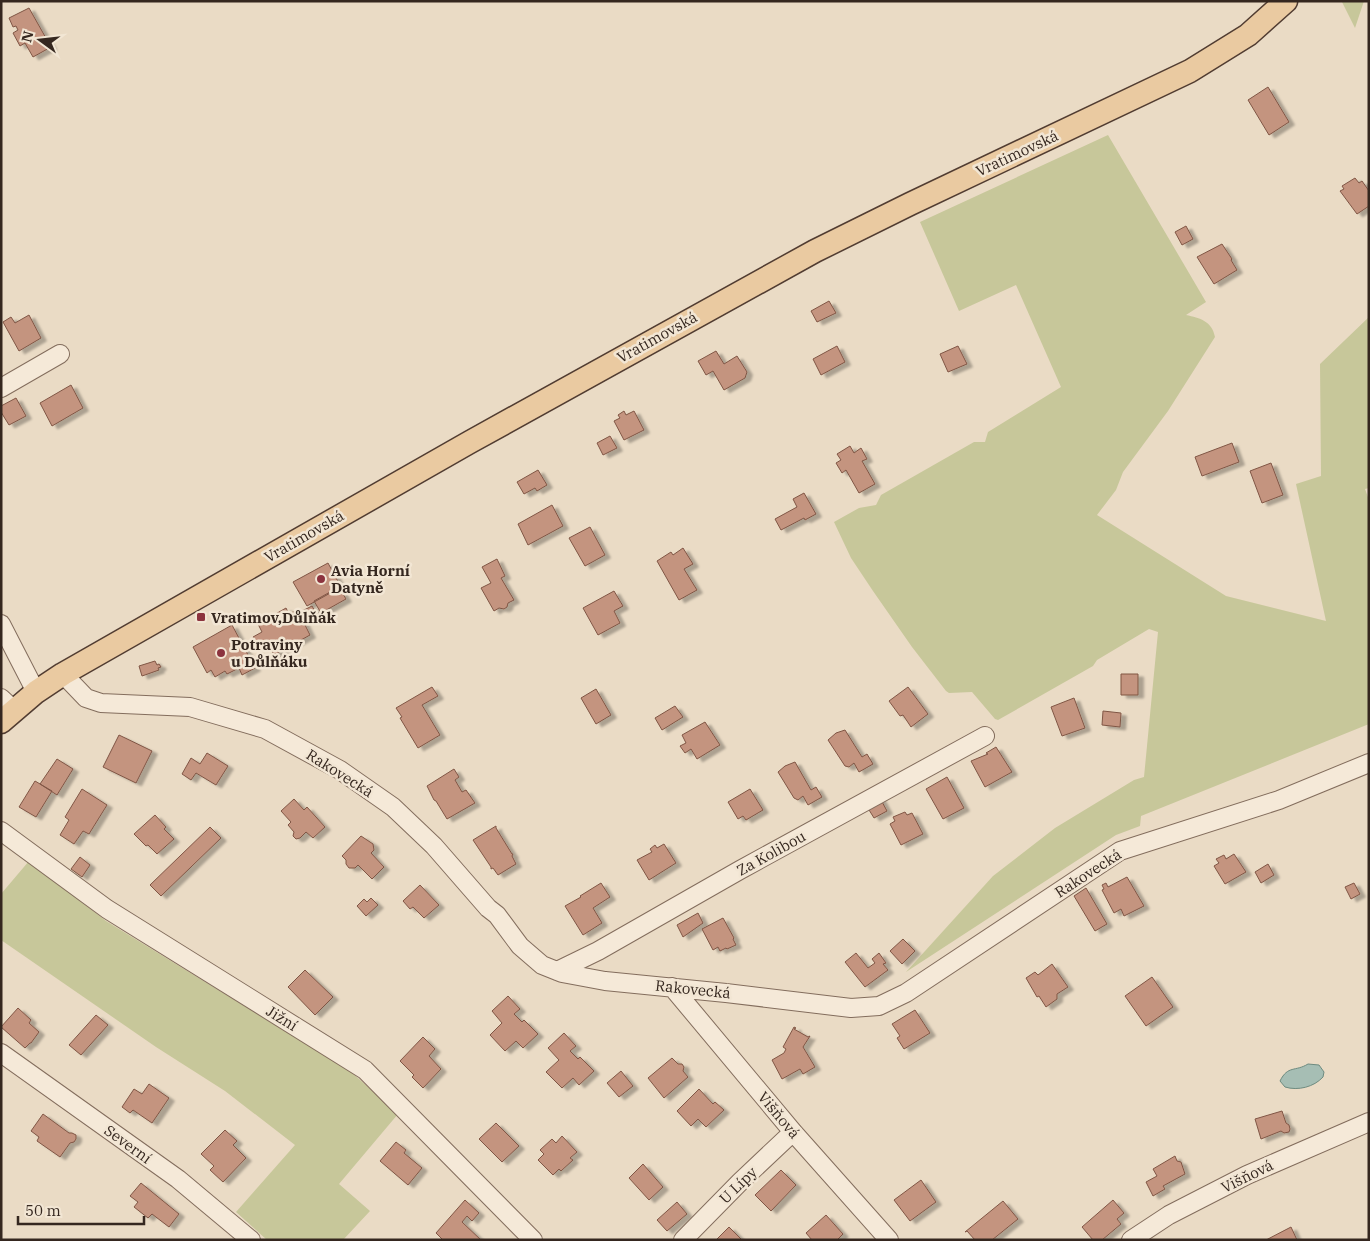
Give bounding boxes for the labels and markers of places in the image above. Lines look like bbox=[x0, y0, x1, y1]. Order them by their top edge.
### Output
place label: Avia Horní Datyně bbox=[331, 561, 410, 597]
marker: Avia Horní Datyně bbox=[315, 573, 327, 585]
place label: Vratimov,Důlňák bbox=[211, 608, 336, 627]
marker: Vratimov,Důlňák bbox=[195, 611, 207, 623]
place label: Potraviny u Důlňáku bbox=[231, 635, 308, 671]
marker: Potraviny u Důlňáku bbox=[215, 647, 227, 659]

